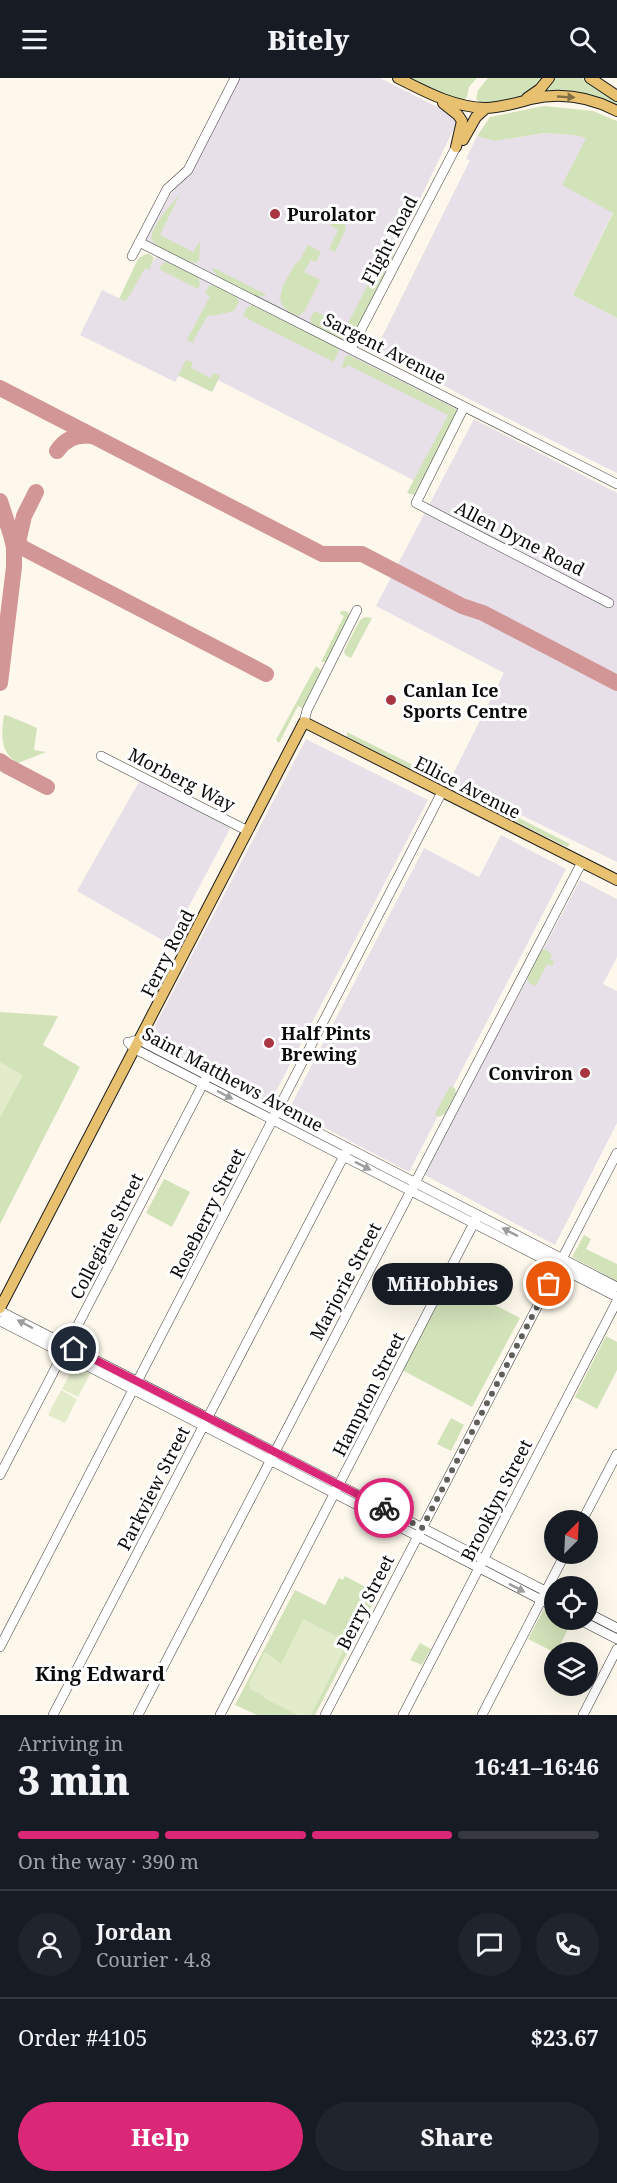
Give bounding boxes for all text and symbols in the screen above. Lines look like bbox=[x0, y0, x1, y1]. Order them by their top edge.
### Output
text: Bitely bbox=[268, 21, 349, 58]
icon: menu bbox=[18, 23, 51, 56]
icon: search bbox=[566, 23, 599, 56]
one-way arrow bbox=[556, 92, 575, 101]
street label: Flight Road bbox=[356, 191, 422, 289]
place label: Purolator bbox=[287, 202, 376, 226]
marker: Purolator bbox=[268, 207, 282, 221]
street label: Sargent Avenue bbox=[320, 307, 450, 389]
street label: Allen Dyne Road bbox=[451, 495, 589, 581]
place label: Canlan Ice Sports Centre bbox=[403, 678, 527, 723]
marker: Canlan Ice Sports Centre bbox=[384, 693, 398, 707]
street label: Morberg Way bbox=[125, 742, 240, 817]
street label: Ellice Avenue bbox=[411, 750, 525, 824]
street label: Ferry Road bbox=[135, 905, 199, 1001]
street label: Saint Matthews Avenue bbox=[138, 1021, 328, 1137]
place label: Half Pints Brewing bbox=[281, 1021, 371, 1066]
marker: Half Pints Brewing bbox=[262, 1036, 276, 1050]
place label: Conviron bbox=[488, 1061, 573, 1085]
marker: Conviron bbox=[578, 1066, 592, 1080]
one-way arrow bbox=[216, 1090, 233, 1100]
street label: Roseberry Street bbox=[164, 1144, 250, 1282]
one-way arrow bbox=[355, 1161, 372, 1171]
street label: Collegiate Street bbox=[64, 1169, 148, 1303]
street label: Marjorie Street bbox=[304, 1218, 386, 1344]
one-way arrow bbox=[501, 1227, 519, 1237]
pin bbox=[523, 1258, 574, 1309]
callout: MiHobbies bbox=[372, 1263, 513, 1305]
icon: bag bbox=[532, 1267, 565, 1300]
text: MiHobbies bbox=[387, 1270, 498, 1297]
one-way arrow bbox=[16, 1319, 34, 1329]
pin bbox=[48, 1323, 99, 1374]
street label: Hampton Street bbox=[327, 1328, 409, 1460]
icon: home bbox=[57, 1332, 90, 1365]
street label: Parkview Street bbox=[111, 1422, 195, 1554]
street label: Brooklyn Street bbox=[455, 1435, 537, 1565]
courier bbox=[354, 1478, 414, 1538]
icon: bike bbox=[368, 1492, 401, 1525]
north arrow bbox=[544, 1510, 598, 1564]
map controls bbox=[544, 1510, 598, 1696]
street label: Berry Street bbox=[331, 1550, 399, 1654]
button: locate bbox=[544, 1576, 598, 1630]
one-way arrow bbox=[508, 1582, 526, 1592]
button: layers bbox=[544, 1642, 598, 1696]
district label: King Edward bbox=[35, 1660, 165, 1687]
text: Arriving in bbox=[18, 1730, 123, 1757]
text: 16:41–16:46 bbox=[475, 1751, 599, 1781]
text: 3 min bbox=[18, 1753, 130, 1806]
text: On the way · 390 m bbox=[18, 1848, 199, 1875]
button: person bbox=[18, 1913, 81, 1976]
button: chat bbox=[458, 1913, 521, 1976]
button: phone bbox=[536, 1913, 599, 1976]
text: Jordan bbox=[96, 1916, 172, 1946]
text: Courier · 4.8 bbox=[96, 1946, 211, 1973]
text: Order #4105 bbox=[18, 2022, 148, 2052]
text: $23.67 bbox=[530, 2022, 599, 2052]
button: Help bbox=[18, 2102, 303, 2171]
button: Share bbox=[315, 2102, 599, 2171]

